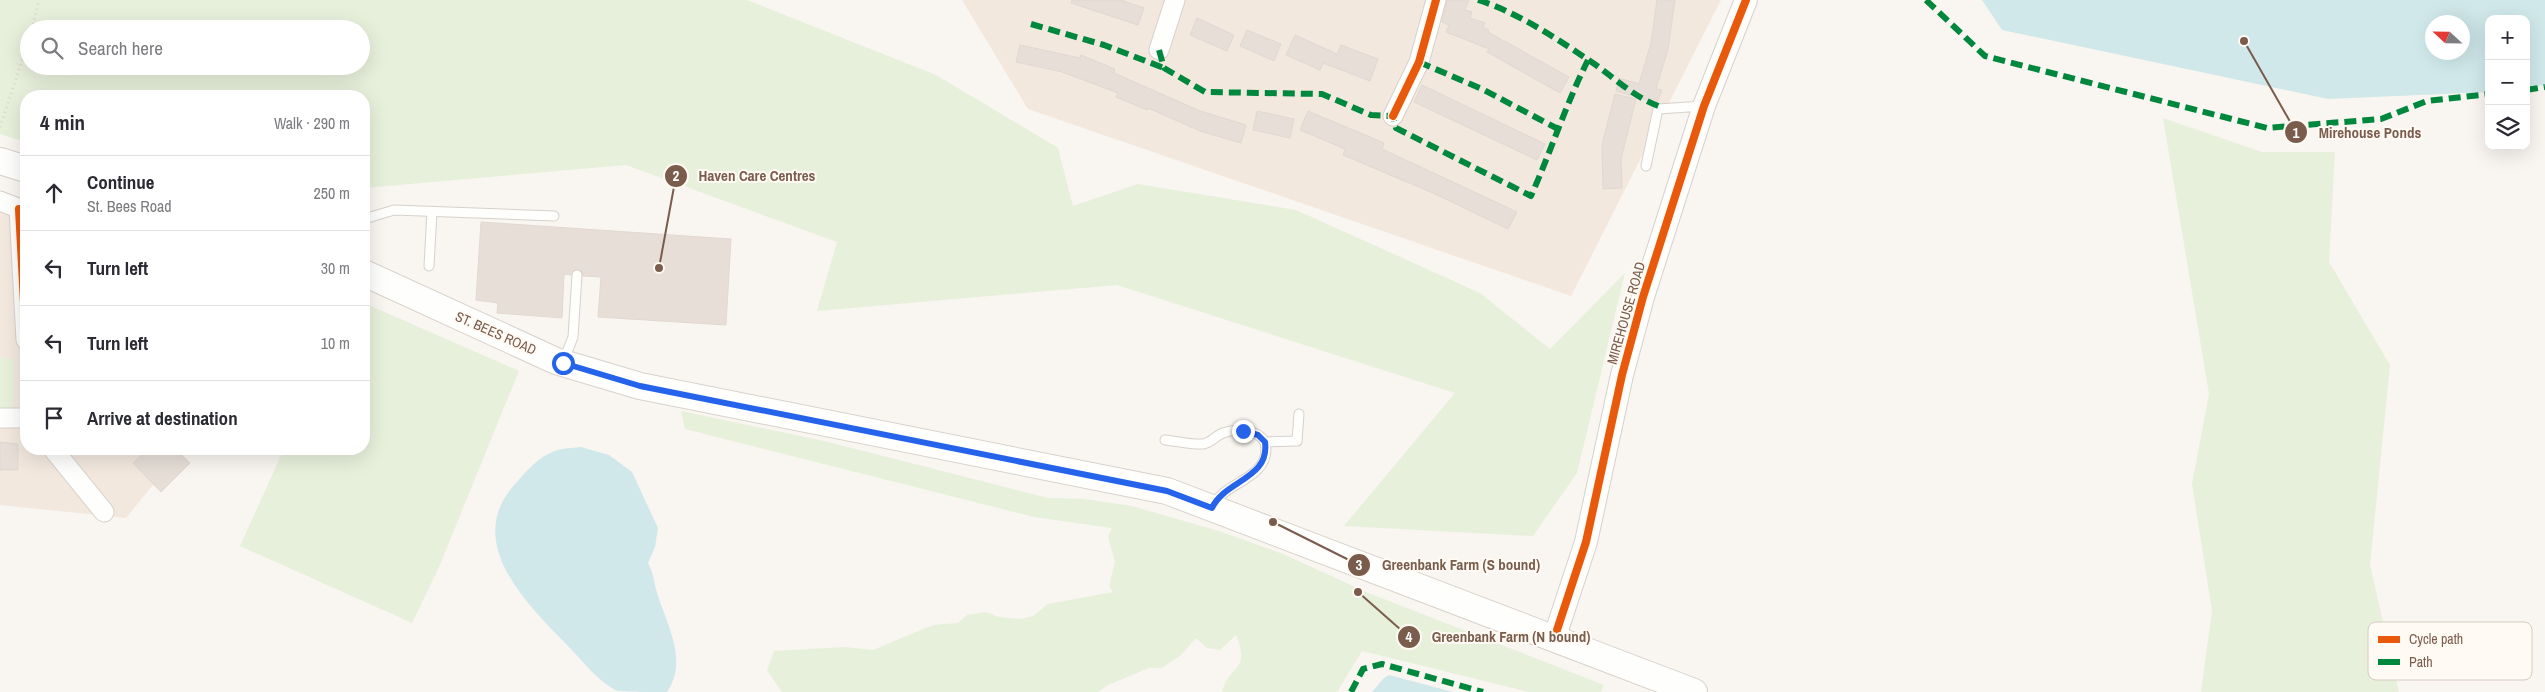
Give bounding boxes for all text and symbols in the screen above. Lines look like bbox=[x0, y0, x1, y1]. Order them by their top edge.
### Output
north arrow bbox=[2425, 15, 2470, 60]
map controls bbox=[2485, 15, 2530, 150]
button: + bbox=[2485, 15, 2530, 60]
search box bbox=[20, 20, 370, 75]
icon: search bbox=[38, 34, 66, 62]
text: Search here bbox=[78, 35, 163, 61]
button: − bbox=[2485, 60, 2530, 105]
button: layers bbox=[2485, 105, 2530, 150]
text: 4 min bbox=[40, 108, 85, 137]
text: Walk · 290 m bbox=[274, 112, 350, 134]
callout: Mirehouse Ponds bbox=[2284, 117, 2431, 147]
text: 1 bbox=[2293, 122, 2300, 143]
text: Mirehouse Ponds bbox=[2319, 122, 2421, 143]
callout: Haven Care Centres bbox=[664, 161, 826, 191]
text: 2 bbox=[673, 165, 680, 186]
text: Haven Care Centres bbox=[699, 165, 816, 186]
text: Continue bbox=[87, 169, 155, 195]
icon: ahead bbox=[40, 179, 68, 207]
text: 250 m bbox=[314, 182, 350, 204]
text: St. Bees Road bbox=[87, 195, 172, 217]
icon: left bbox=[40, 254, 68, 282]
text: Turn left bbox=[87, 255, 148, 281]
text: 30 m bbox=[321, 257, 350, 279]
street label: MIREHOUSE ROAD bbox=[1603, 260, 1649, 366]
street label: ST. BEES ROAD bbox=[453, 307, 539, 359]
icon: left bbox=[40, 329, 68, 357]
text: Turn left bbox=[87, 330, 148, 356]
text: 10 m bbox=[321, 332, 350, 354]
route start bbox=[552, 352, 575, 375]
icon: arrive bbox=[40, 404, 68, 432]
text: Arrive at destination bbox=[87, 405, 238, 431]
route end bbox=[1232, 420, 1255, 443]
callout: Greenbank Farm (S bound) bbox=[1347, 550, 1550, 580]
text: 3 bbox=[1356, 554, 1363, 575]
text: Greenbank Farm (S bound) bbox=[1382, 554, 1540, 575]
callout: Greenbank Farm (N bound) bbox=[1397, 622, 1601, 652]
legend bbox=[2368, 622, 2532, 680]
text: 4 bbox=[1406, 626, 1413, 647]
text: Greenbank Farm (N bound) bbox=[1432, 626, 1590, 647]
text: Cycle path bbox=[2409, 630, 2463, 648]
text: Path bbox=[2409, 653, 2433, 671]

